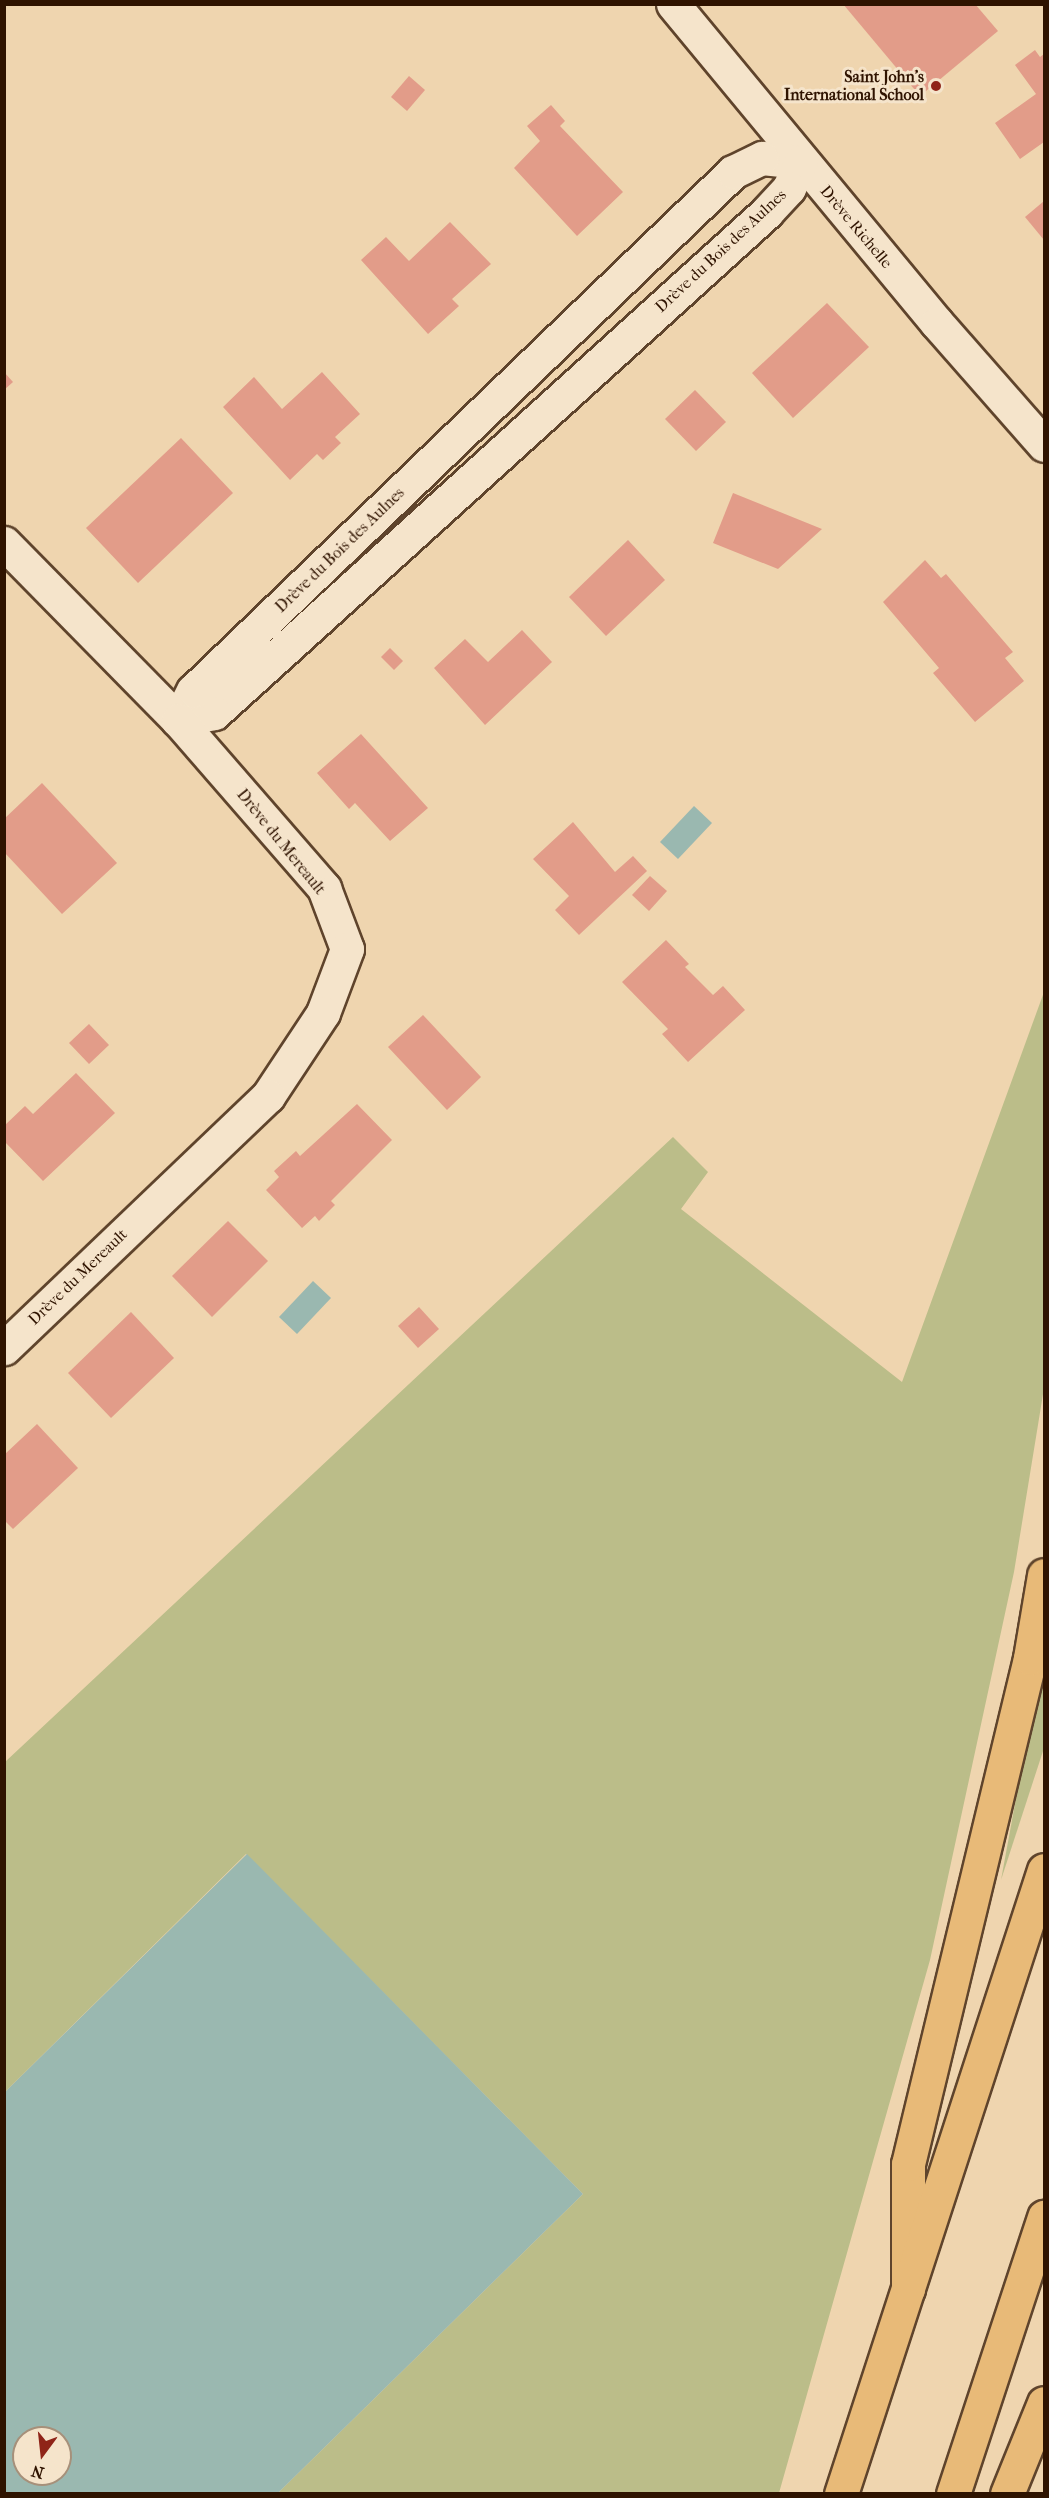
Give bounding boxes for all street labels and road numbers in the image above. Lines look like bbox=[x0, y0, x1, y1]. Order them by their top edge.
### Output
street label: Drève Richelle bbox=[816, 182, 896, 272]
street label: Drève du Bois des Aulnes bbox=[652, 185, 790, 317]
street label: Drève du Bois des Aulnes bbox=[271, 483, 409, 617]
street label: Drève du Mereault bbox=[233, 785, 329, 899]
street label: Drève du Mereault bbox=[24, 1225, 132, 1329]

